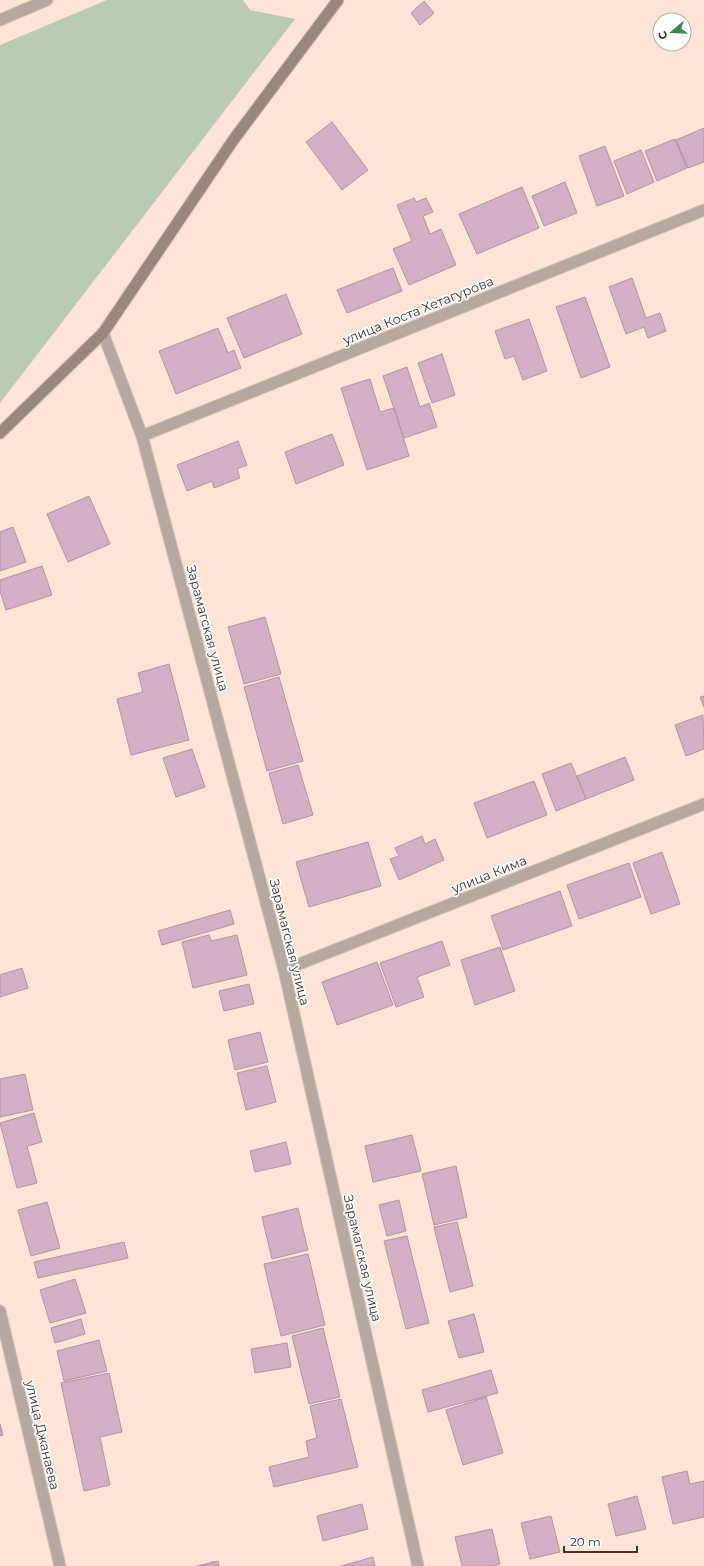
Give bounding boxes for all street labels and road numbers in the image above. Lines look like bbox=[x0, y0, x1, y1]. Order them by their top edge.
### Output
street label: улица Коста Хетагурова bbox=[339, 272, 496, 348]
street label: Зарамагская улица bbox=[183, 563, 233, 693]
street label: улица Кима bbox=[448, 852, 529, 897]
street label: Зарамагская улица bbox=[267, 877, 313, 1007]
street label: Зарамагская улица bbox=[341, 1193, 385, 1323]
street label: улица Джанаева bbox=[22, 1378, 63, 1491]

